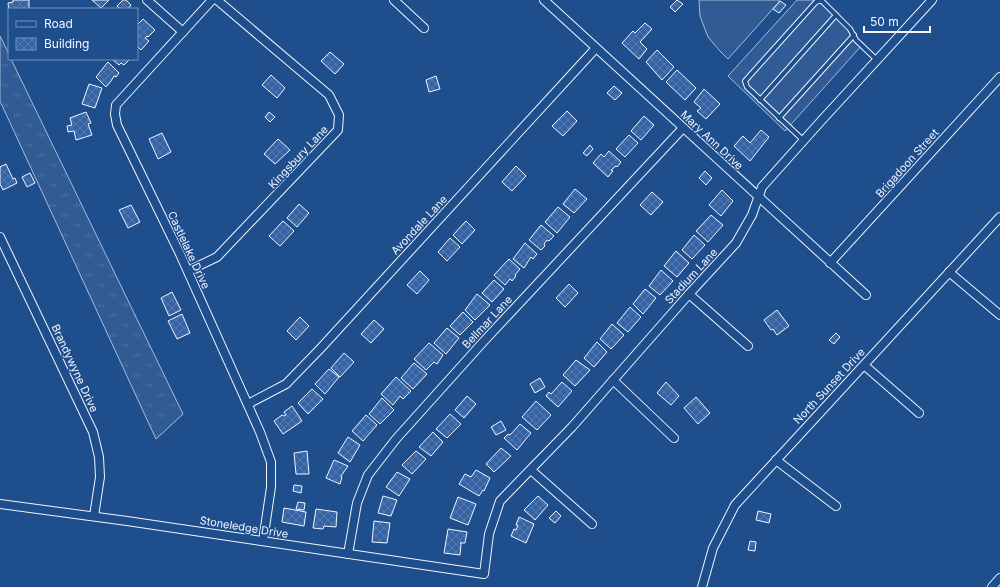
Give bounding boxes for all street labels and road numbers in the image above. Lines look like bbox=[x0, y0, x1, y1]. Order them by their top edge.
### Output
street label: Mary Ann Drive bbox=[678, 107, 746, 173]
street label: Kingsbury Lane bbox=[265, 122, 331, 192]
street label: Brigadoon Street bbox=[872, 125, 942, 200]
street label: Avondale Lane bbox=[388, 192, 450, 258]
street label: Castlelake Drive bbox=[165, 209, 213, 291]
street label: Stadium Lane bbox=[662, 245, 720, 307]
street label: Bellmar Lane bbox=[459, 293, 515, 351]
street label: Brandywyne Drive bbox=[48, 322, 102, 414]
street label: North Sunset Drive bbox=[790, 345, 868, 427]
street label: Stoneledge Drive bbox=[199, 513, 289, 541]

